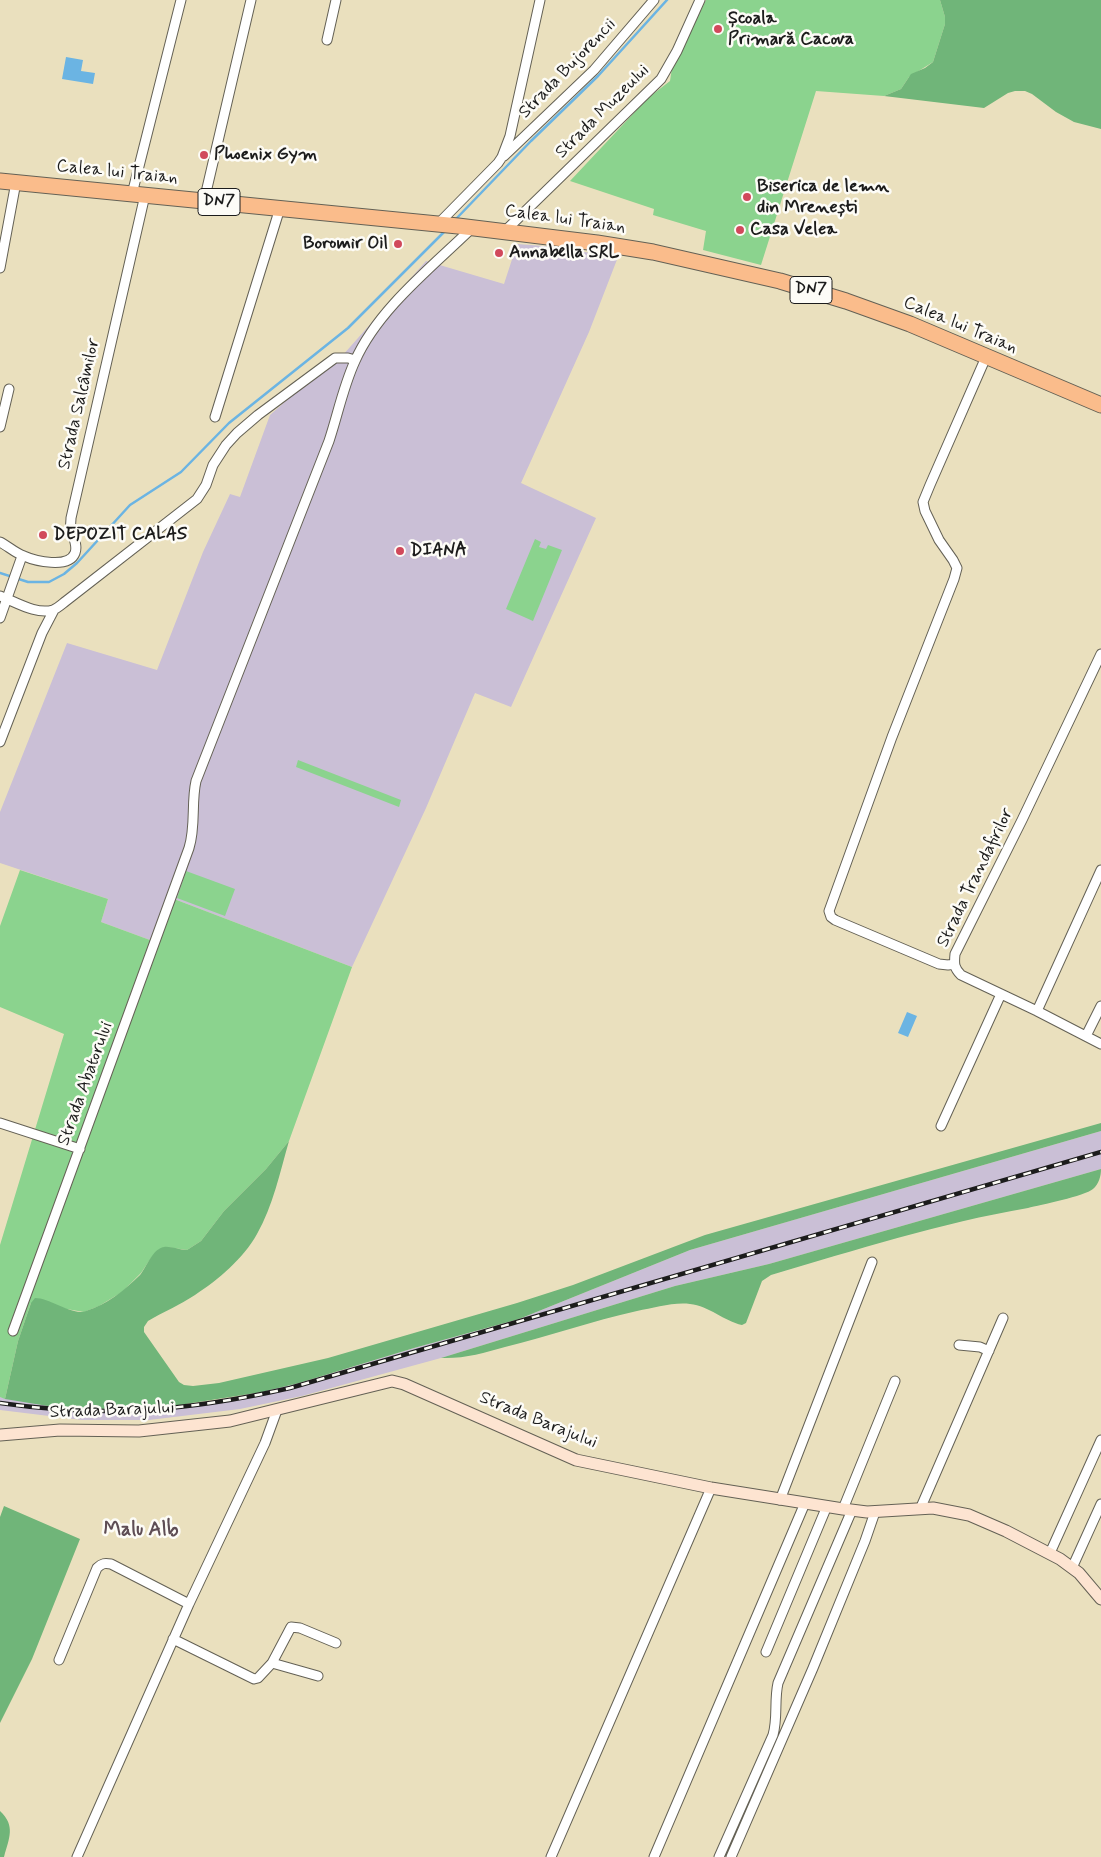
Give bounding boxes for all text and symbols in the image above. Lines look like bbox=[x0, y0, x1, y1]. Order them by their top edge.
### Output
place label: Școala Primară Cacova bbox=[728, 8, 854, 50]
street label: Strada Bujorencii bbox=[515, 14, 621, 124]
marker: Școala Primară Cacova bbox=[712, 23, 724, 35]
street label: Strada Muzeului bbox=[551, 60, 655, 164]
place label: Phoenix Gym bbox=[214, 144, 317, 166]
marker: Phoenix Gym bbox=[198, 149, 210, 161]
street label: Calea lui Traian bbox=[55, 156, 179, 190]
place label: Biserica de lemn din Mrenești bbox=[757, 176, 889, 218]
road number: DN7 bbox=[198, 188, 240, 216]
marker: Biserica de lemn din Mrenești bbox=[741, 191, 753, 203]
street label: Calea lui Traian bbox=[503, 201, 627, 239]
place label: Casa Velea bbox=[750, 219, 837, 241]
marker: Casa Velea bbox=[734, 224, 746, 236]
place label: Boromir Oil bbox=[303, 233, 388, 255]
marker: Boromir Oil bbox=[392, 238, 404, 250]
place label: Annabella SRL bbox=[509, 242, 619, 264]
marker: Annabella SRL bbox=[493, 247, 505, 259]
road number: DN7 bbox=[790, 276, 832, 304]
street label: Calea lui Traian bbox=[900, 292, 1020, 360]
street label: Strada Salcâmilor bbox=[54, 336, 106, 472]
place label: DEPOZIT CALAS bbox=[53, 524, 187, 546]
marker: DEPOZIT CALAS bbox=[37, 529, 49, 541]
place label: DIANA bbox=[410, 540, 467, 562]
marker: DIANA bbox=[394, 545, 406, 557]
street label: Strada Trandafirilor bbox=[933, 805, 1019, 951]
street label: Strada Abatorului bbox=[54, 1019, 118, 1149]
street label: Strada Barajului bbox=[476, 1388, 600, 1454]
street label: Strada Barajului bbox=[49, 1398, 175, 1424]
district label: Malu Alb bbox=[104, 1519, 178, 1543]

